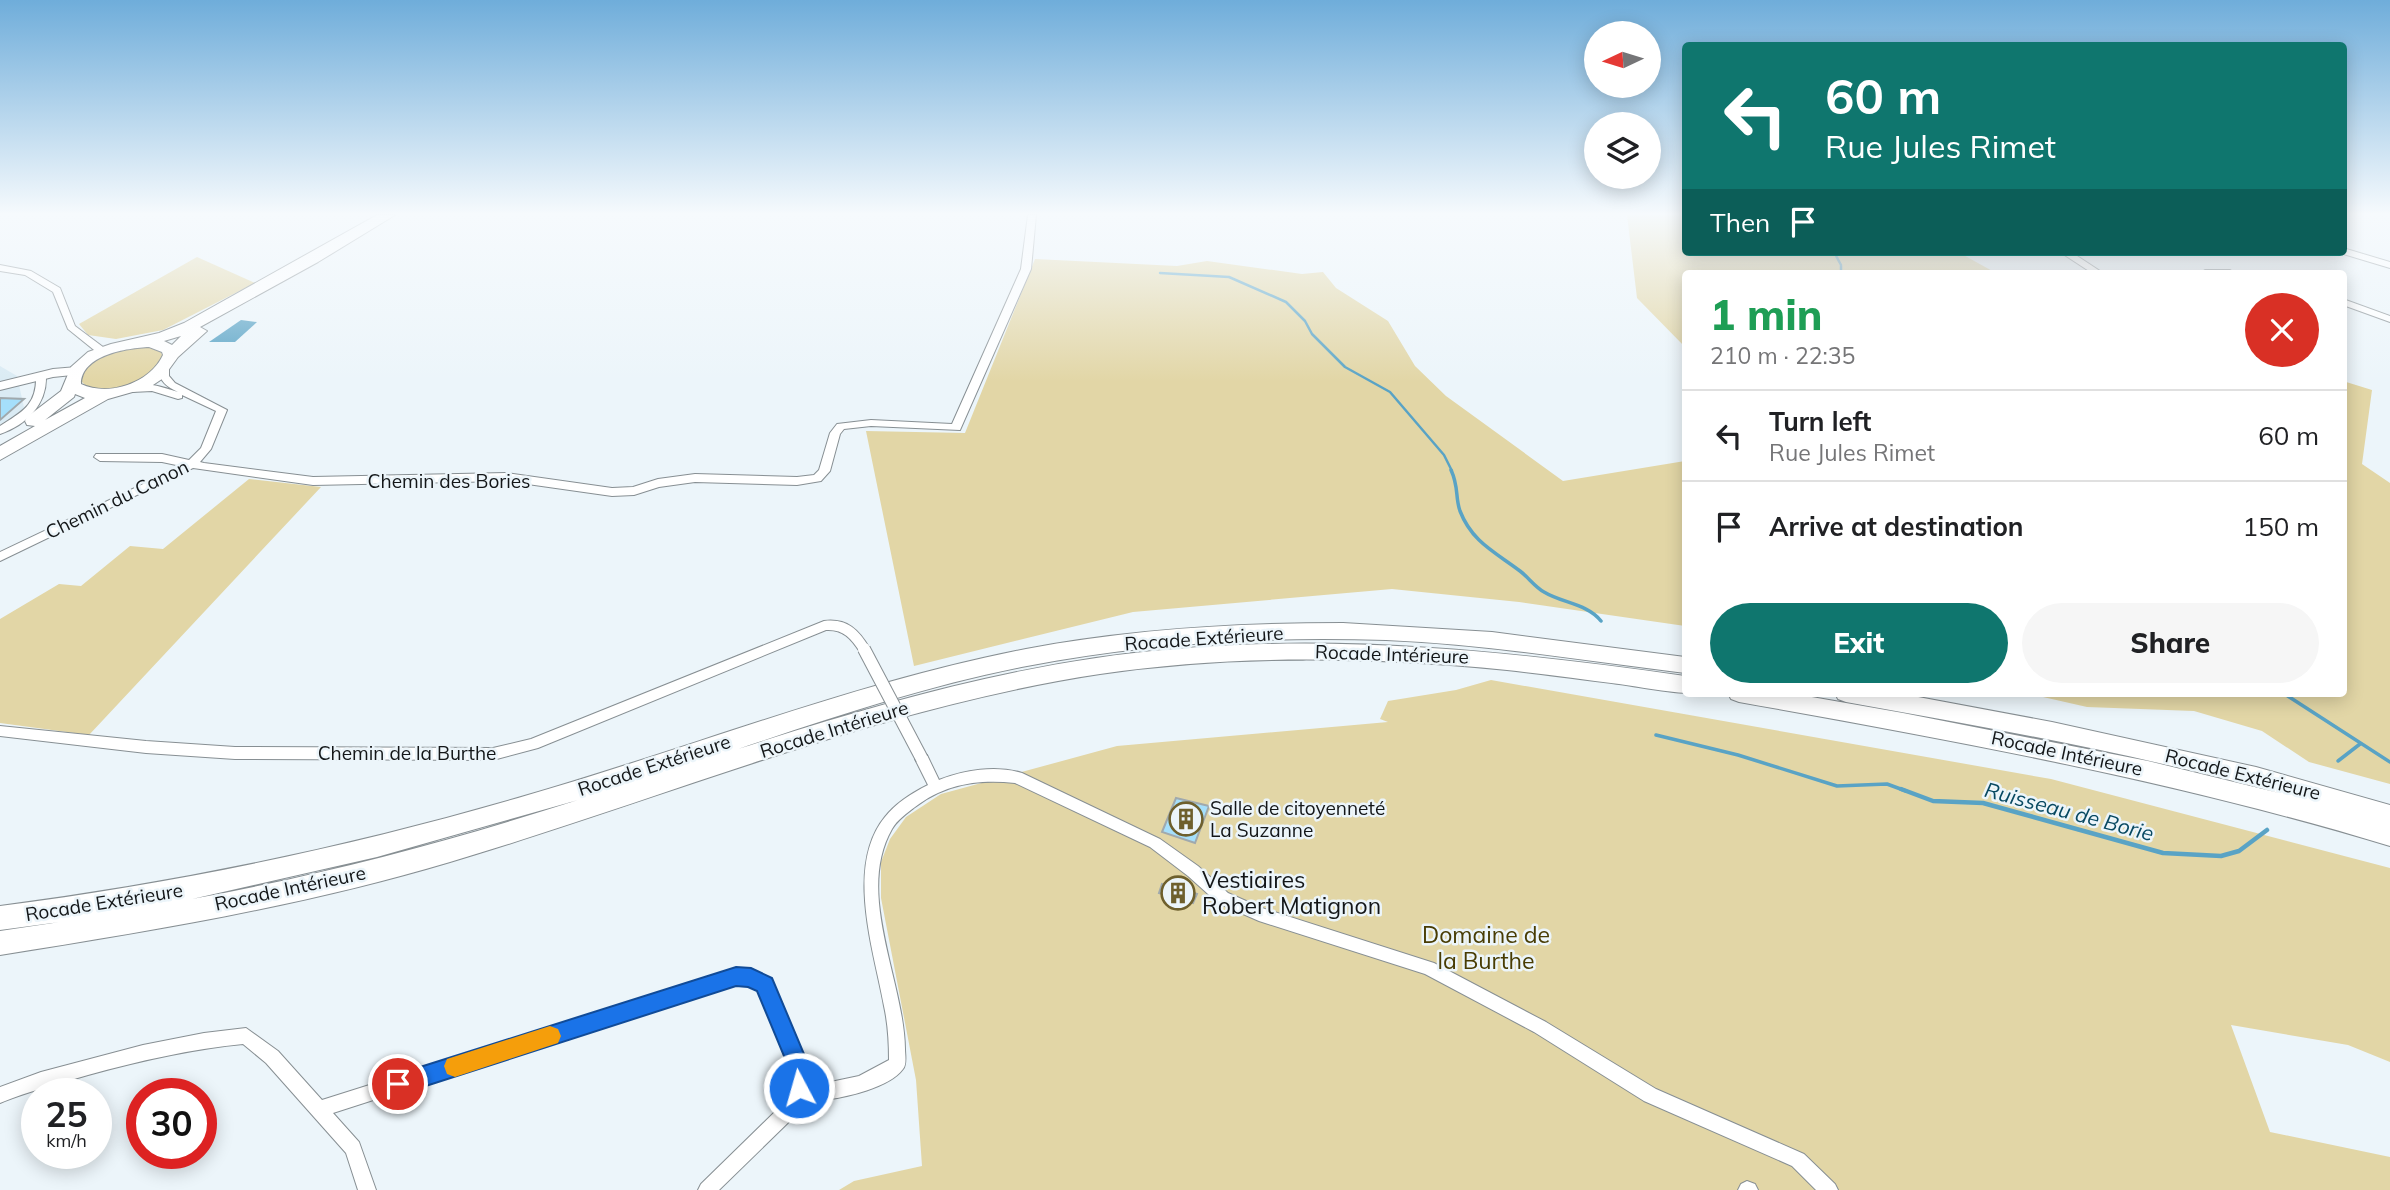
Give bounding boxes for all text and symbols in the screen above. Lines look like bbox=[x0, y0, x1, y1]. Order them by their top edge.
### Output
north arrow bbox=[1584, 21, 1661, 98]
map controls bbox=[1584, 21, 1661, 189]
text: 60 m bbox=[1825, 65, 1941, 126]
icon: left bbox=[1710, 70, 1801, 161]
button: layers bbox=[1584, 112, 1661, 189]
text: Rue Jules Rimet bbox=[1825, 126, 2056, 166]
icon: arrive bbox=[1784, 203, 1822, 241]
text: Then bbox=[1710, 206, 1770, 239]
text: 1 min bbox=[1710, 288, 1823, 341]
button: close bbox=[2245, 293, 2319, 367]
text: 210 m · 22:35 bbox=[1710, 341, 1855, 370]
text: Turn left bbox=[1769, 405, 1871, 438]
icon: left bbox=[1710, 417, 1748, 455]
text: 60 m bbox=[2258, 419, 2319, 452]
text: Rue Jules Rimet bbox=[1769, 438, 1935, 467]
street label: Chemin du Canon bbox=[42, 454, 192, 544]
street label: Chemin des Bories bbox=[368, 469, 530, 493]
icon: arrive bbox=[1710, 508, 1748, 546]
text: Arrive at destination bbox=[1769, 510, 2024, 543]
text: 150 m bbox=[2243, 510, 2319, 543]
button: Exit bbox=[1710, 603, 2008, 683]
button: Share bbox=[2022, 603, 2319, 683]
street label: Rocade Extérieure bbox=[1124, 620, 1284, 656]
street label: Rocade Intérieure bbox=[1315, 639, 1469, 669]
street label: Rocade Intérieure bbox=[757, 695, 911, 763]
street label: Rocade Intérieure bbox=[1989, 725, 2145, 781]
street label: Rocade Extérieure bbox=[575, 729, 733, 801]
street label: Chemin de la Burthe bbox=[318, 741, 496, 765]
street label: Rocade Extérieure bbox=[2163, 743, 2323, 805]
water label: Ruisseau de Borie bbox=[1982, 776, 2157, 846]
place label: Salle de citoyenneté La Suzanne bbox=[1210, 796, 1385, 842]
building icon: Salle de citoyenneté La Suzanne bbox=[1167, 800, 1205, 838]
street label: Rocade Intérieure bbox=[212, 860, 368, 916]
place label: Vestiaires Robert Matignon bbox=[1202, 865, 1381, 920]
building icon: Vestiaires Robert Matignon bbox=[1159, 874, 1197, 912]
street label: Rocade Extérieure bbox=[23, 878, 185, 926]
park label: Domaine de la Burthe bbox=[1422, 920, 1550, 975]
position arrow bbox=[762, 1051, 836, 1125]
pin bbox=[368, 1054, 428, 1114]
icon: arrive bbox=[379, 1065, 417, 1103]
speed limit sign: 30 bbox=[126, 1078, 217, 1169]
text: 25 bbox=[45, 1092, 88, 1136]
text: km/h bbox=[46, 1129, 87, 1152]

